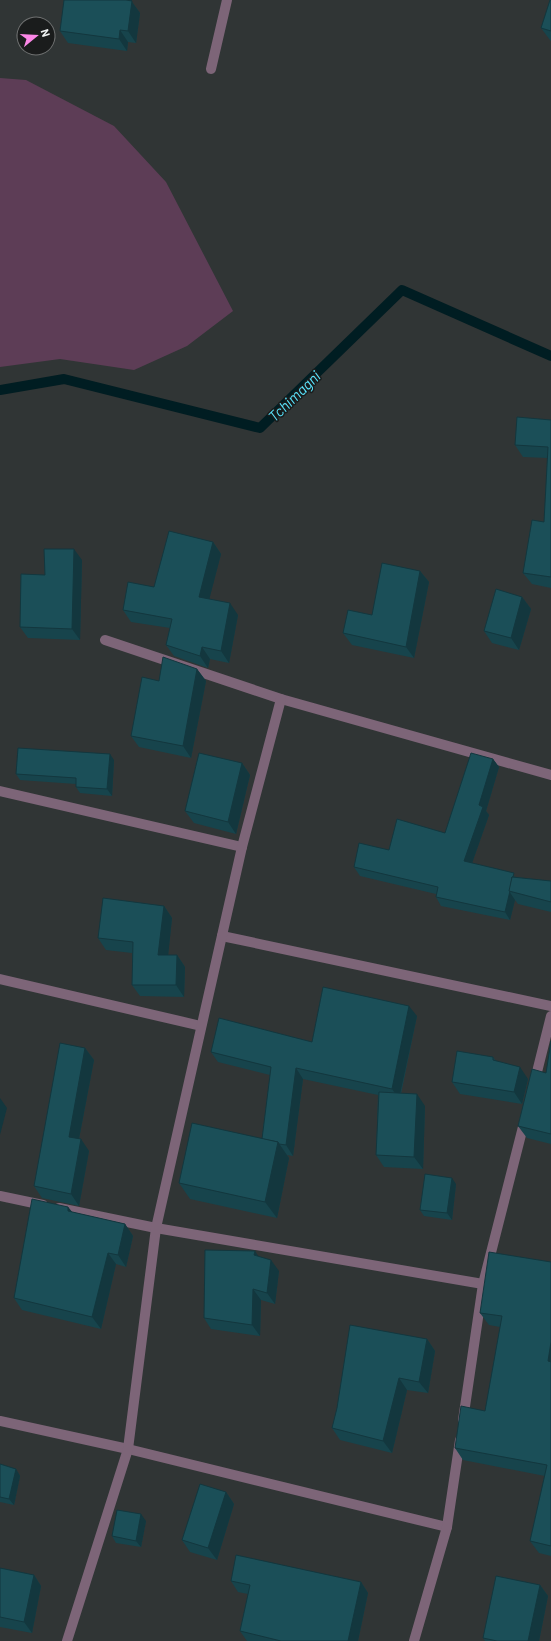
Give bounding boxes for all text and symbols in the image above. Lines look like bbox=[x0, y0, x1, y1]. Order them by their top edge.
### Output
north arrow bbox=[16, 16, 56, 56]
text: N bbox=[39, 27, 53, 38]
water label: Tchimagni bbox=[264, 367, 324, 425]

